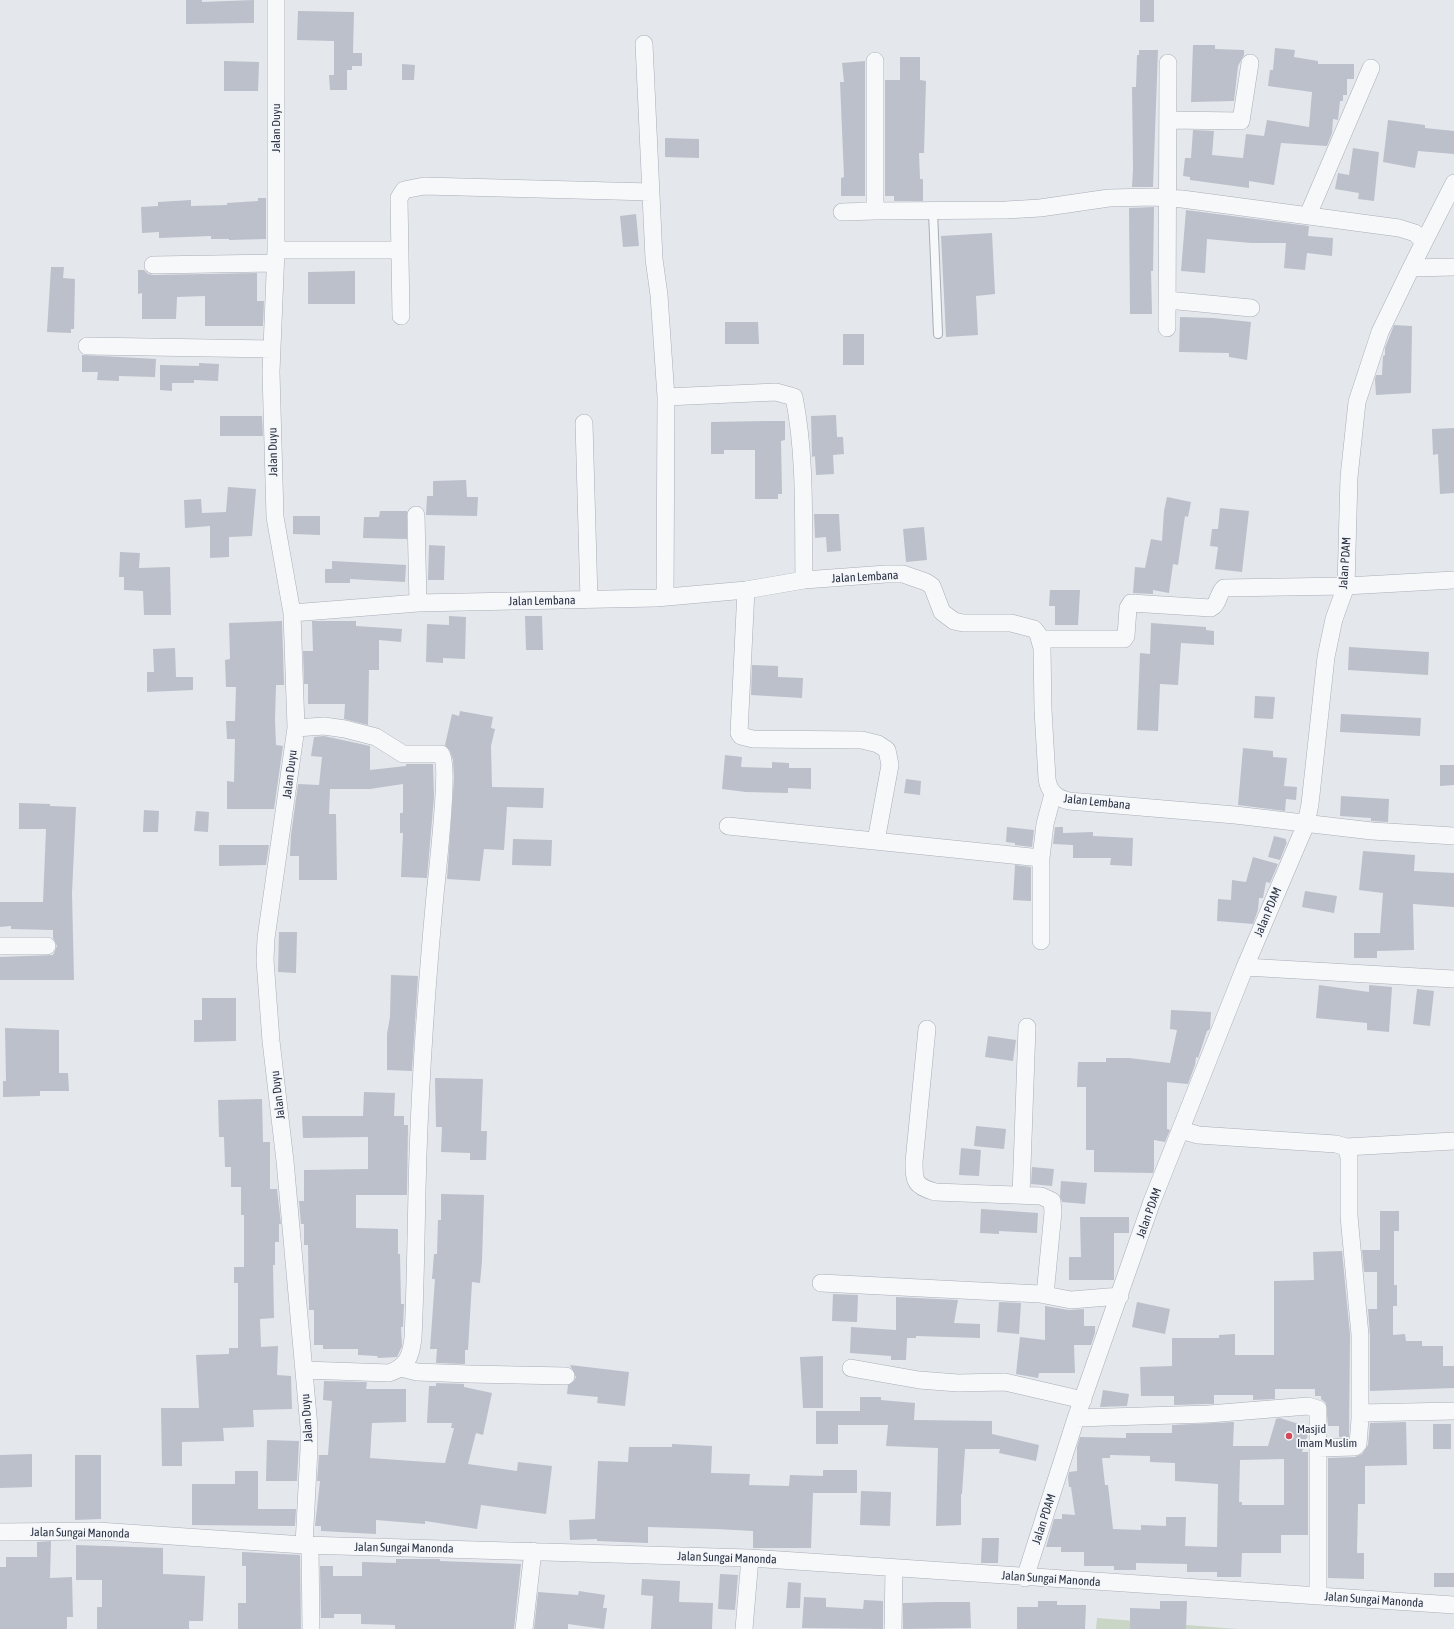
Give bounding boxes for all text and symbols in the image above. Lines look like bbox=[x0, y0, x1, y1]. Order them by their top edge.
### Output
street label: Jalan Duyu bbox=[269, 104, 283, 152]
street label: Jalan Duyu bbox=[265, 427, 281, 477]
street label: Jalan PDAM bbox=[1336, 536, 1354, 590]
street label: Jalan Lembana bbox=[831, 568, 899, 586]
street label: Jalan Lembana bbox=[508, 593, 576, 609]
street label: Jalan Duyu bbox=[280, 749, 300, 799]
street label: Jalan Lembana bbox=[1063, 791, 1131, 813]
street label: Jalan PDAM bbox=[1251, 885, 1285, 939]
street label: Jalan Duyu bbox=[268, 1070, 288, 1120]
street label: Jalan PDAM bbox=[1133, 1186, 1165, 1240]
street label: Jalan Duyu bbox=[298, 1393, 316, 1443]
place label: Masjid Imam Muslim bbox=[1297, 1422, 1357, 1450]
marker: Masjid Imam Muslim bbox=[1284, 1431, 1294, 1441]
street label: Jalan PDAM bbox=[1029, 1492, 1059, 1546]
street label: Jalan Sungai Manonda bbox=[30, 1525, 130, 1541]
street label: Jalan Sungai Manonda bbox=[354, 1540, 454, 1556]
street label: Jalan Sungai Manonda bbox=[677, 1549, 777, 1567]
street label: Jalan Sungai Manonda bbox=[1001, 1568, 1101, 1590]
street label: Jalan Sungai Manonda bbox=[1324, 1589, 1424, 1611]

